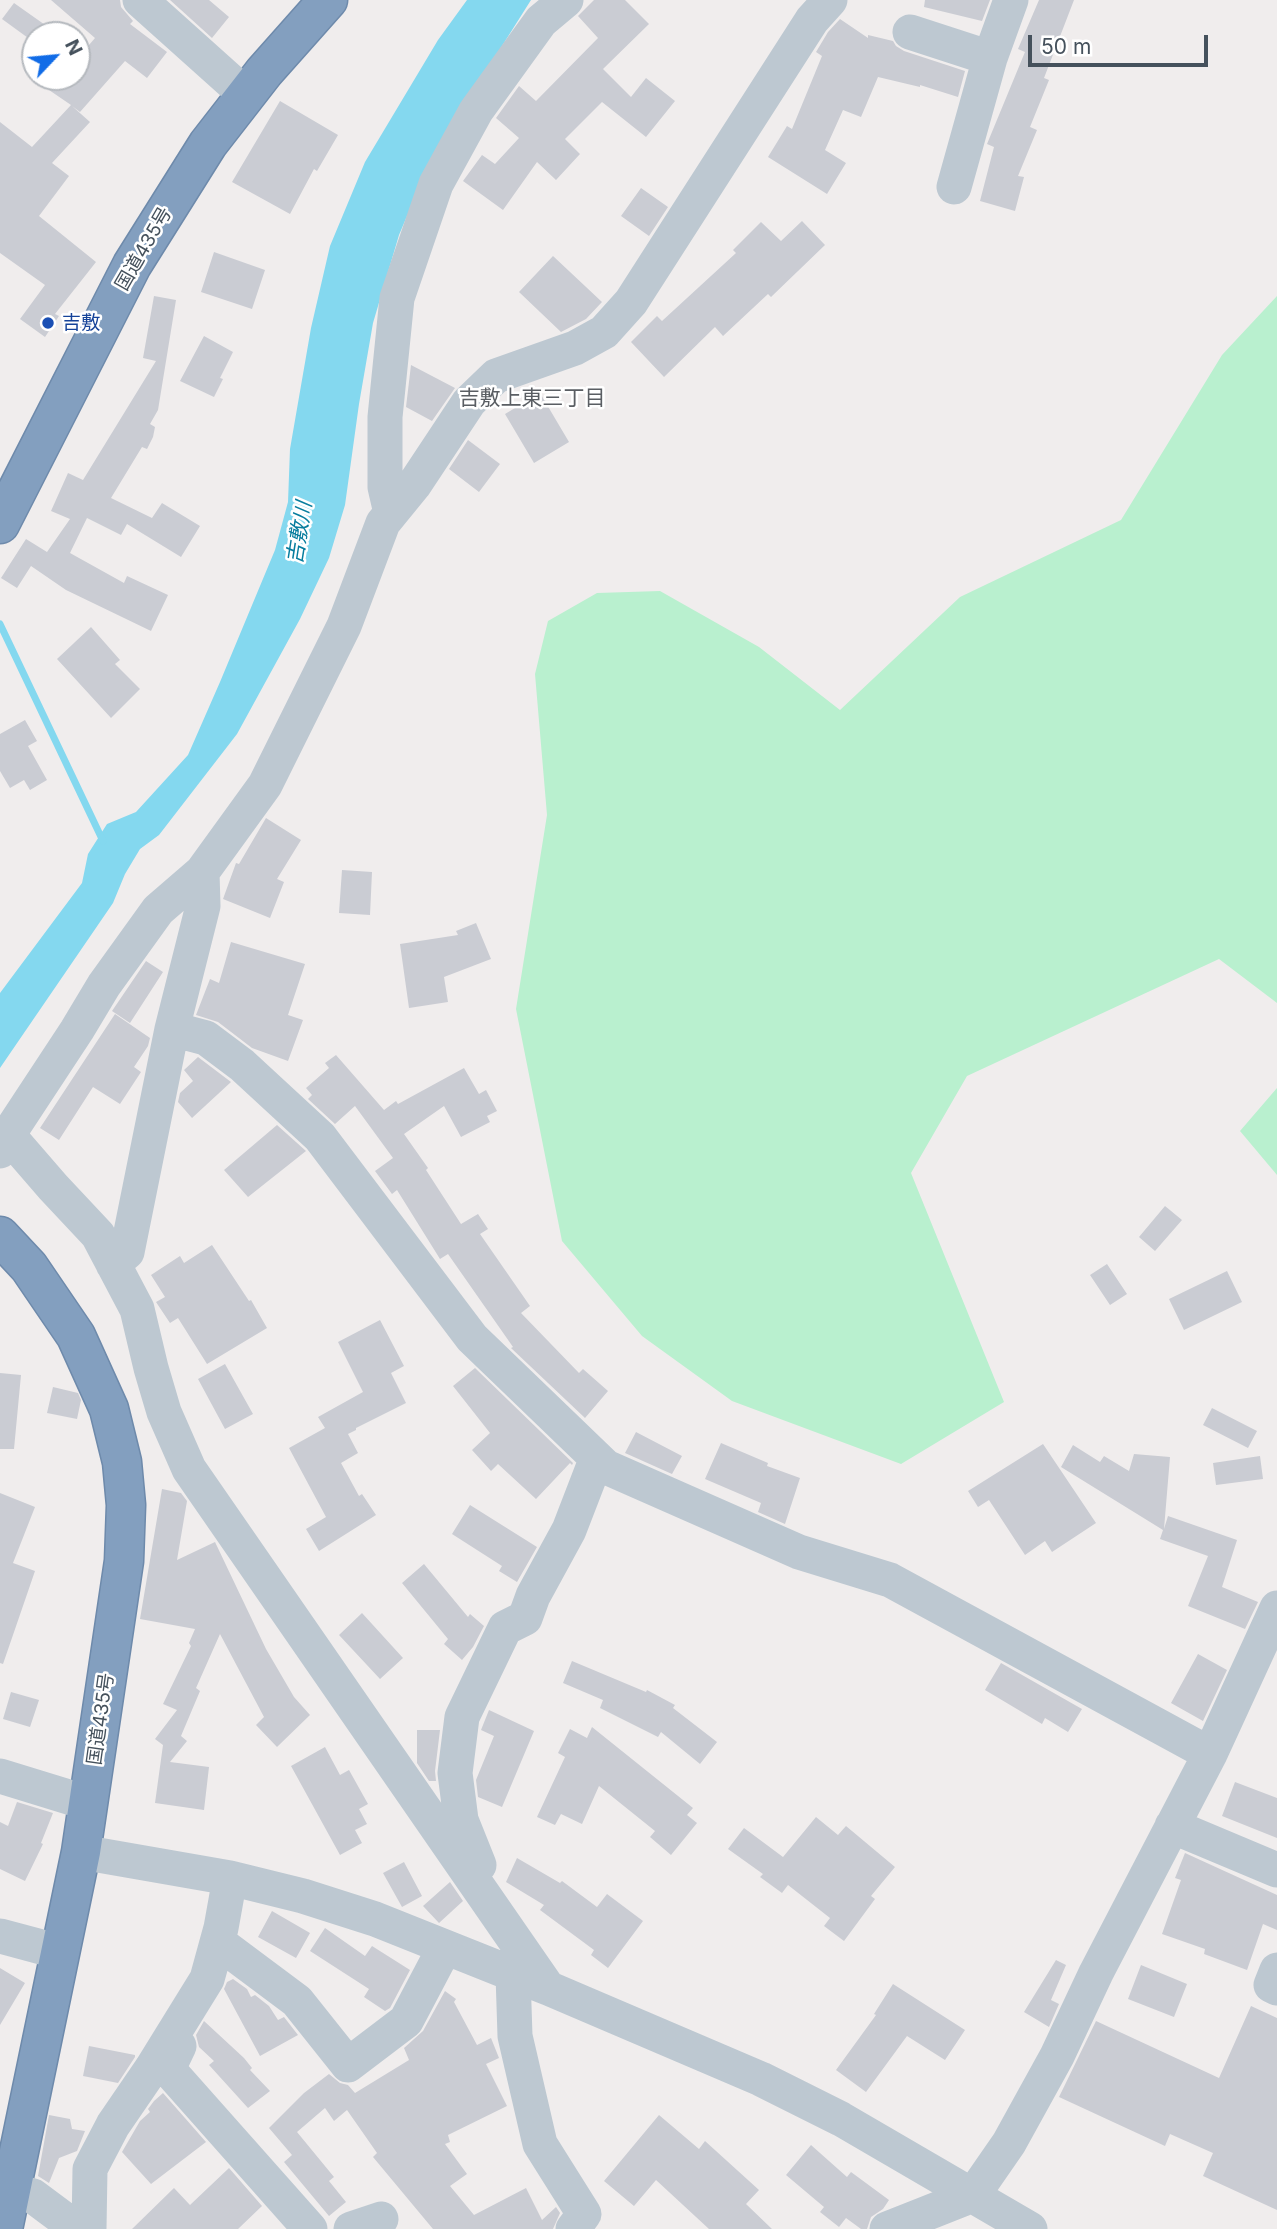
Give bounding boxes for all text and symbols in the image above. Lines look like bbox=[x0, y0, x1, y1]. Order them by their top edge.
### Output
north arrow bbox=[21, 21, 91, 91]
scale bar bbox=[1032, 21, 1212, 65]
text: 50 m bbox=[1041, 34, 1091, 59]
text: N bbox=[60, 36, 87, 59]
street label: 国道435号 bbox=[111, 203, 177, 295]
place label: 吉敷 bbox=[62, 312, 100, 334]
marker: 吉敷 bbox=[40, 315, 56, 331]
district label: 吉敷上東三丁目 bbox=[459, 386, 605, 412]
water label: 吉敷川 bbox=[283, 500, 317, 566]
street label: 国道435号 bbox=[83, 1672, 119, 1766]

